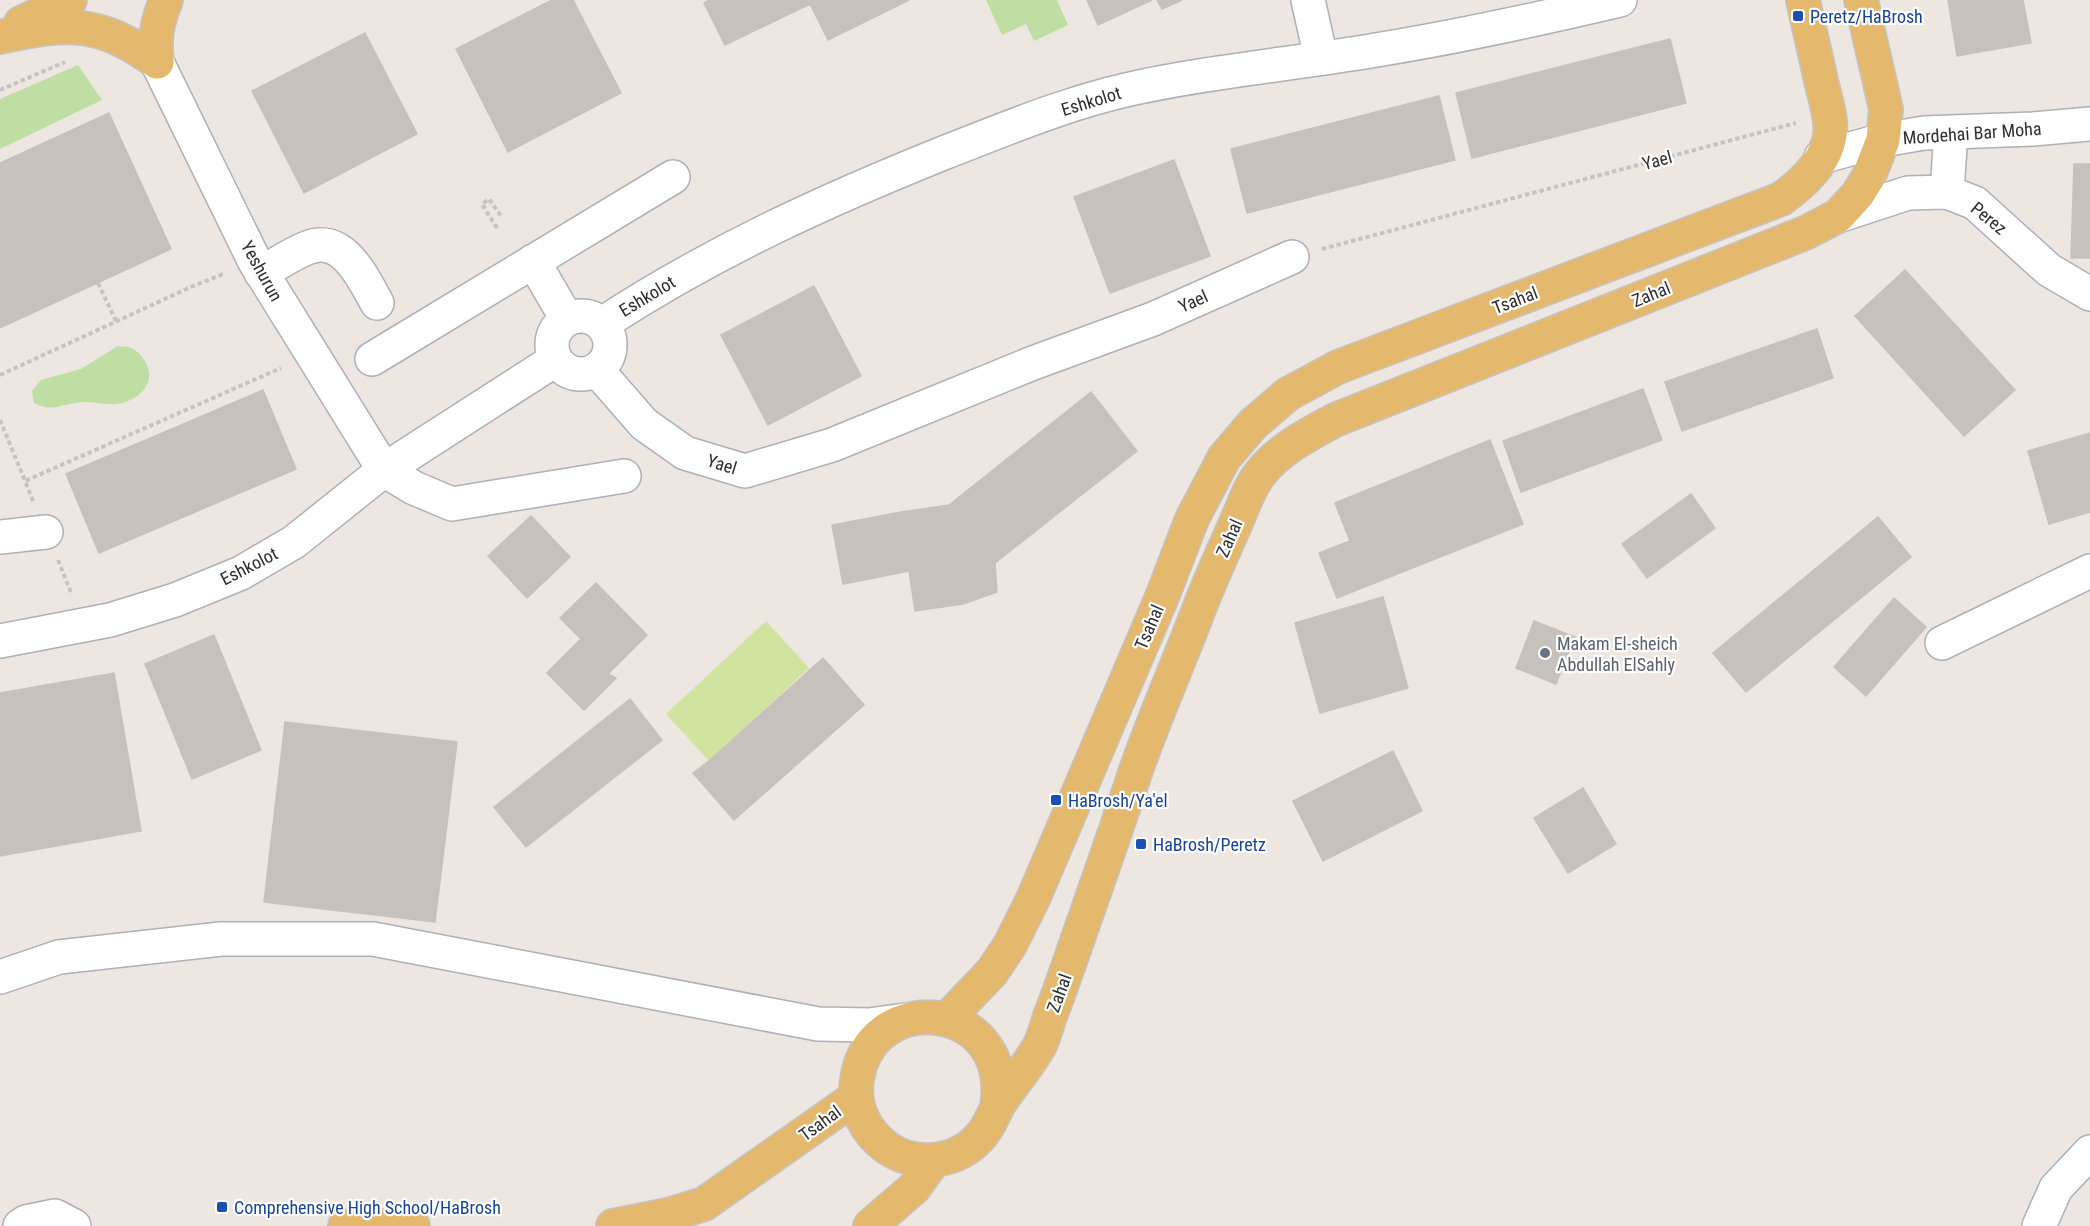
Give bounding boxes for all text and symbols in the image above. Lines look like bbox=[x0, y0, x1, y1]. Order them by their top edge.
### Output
place label: Peretz/HaBrosh bbox=[1810, 6, 1923, 27]
marker: Peretz/HaBrosh bbox=[1791, 9, 1805, 23]
street label: Eshkolot bbox=[1059, 82, 1123, 120]
street label: Mordehai Bar Moha bbox=[1902, 118, 2042, 148]
street label: Yael bbox=[1640, 146, 1674, 174]
street label: Perez bbox=[1967, 197, 2011, 239]
street label: Yeshurun bbox=[237, 237, 287, 305]
street label: Eshkolot bbox=[615, 271, 679, 321]
street label: Zahal bbox=[1629, 277, 1673, 311]
street label: Tsahal bbox=[1489, 282, 1541, 318]
street label: Yael bbox=[1175, 285, 1211, 317]
street label: Yael bbox=[705, 450, 739, 478]
street label: Zahal bbox=[1211, 516, 1247, 560]
street label: Eshkolot bbox=[217, 543, 281, 589]
street label: Tsahal bbox=[1130, 601, 1168, 653]
place label: Makam El-sheich Abdullah ElSahly bbox=[1557, 633, 1678, 675]
marker: Makam El-sheich Abdullah ElSahly bbox=[1538, 646, 1552, 660]
place label: HaBrosh/Ya'el bbox=[1068, 790, 1168, 811]
marker: HaBrosh/Ya'el bbox=[1049, 793, 1063, 807]
place label: HaBrosh/Peretz bbox=[1153, 834, 1266, 855]
marker: HaBrosh/Peretz bbox=[1134, 837, 1148, 851]
street label: Zahal bbox=[1042, 971, 1076, 1015]
street label: Tsahal bbox=[795, 1101, 845, 1145]
place label: Comprehensive High School/HaBrosh bbox=[234, 1197, 501, 1218]
marker: Comprehensive High School/HaBrosh bbox=[215, 1200, 229, 1214]

